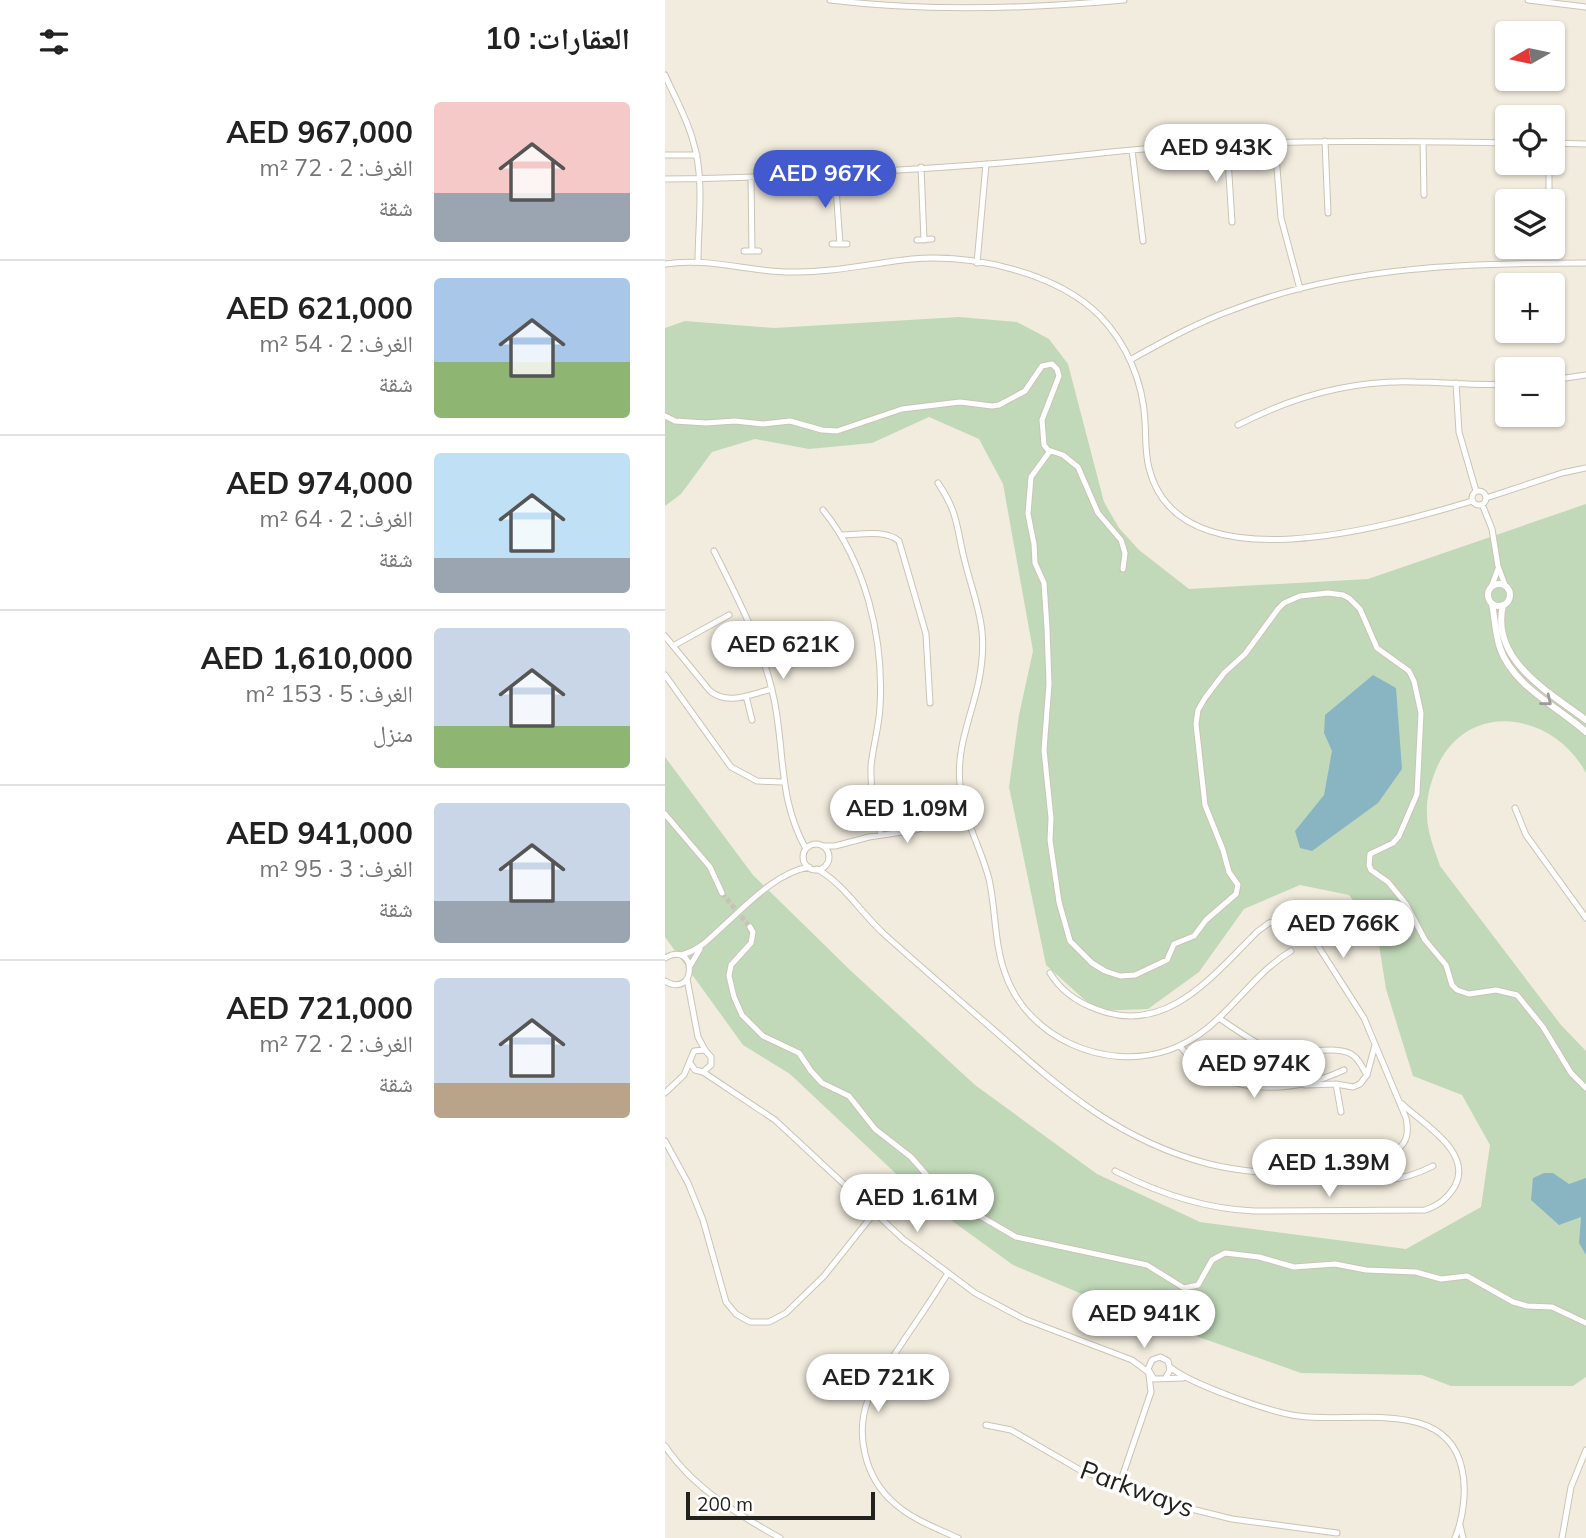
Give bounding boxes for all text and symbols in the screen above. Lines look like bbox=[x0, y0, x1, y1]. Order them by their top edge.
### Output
text: العقارات: 10 bbox=[485, 19, 630, 57]
north arrow bbox=[1495, 21, 1565, 91]
map controls bbox=[1495, 21, 1565, 427]
icon: filters bbox=[35, 23, 73, 61]
button: locate bbox=[1495, 105, 1565, 175]
text: AED 967,000 bbox=[226, 113, 413, 151]
pin: AED 943K bbox=[1144, 124, 1288, 184]
icon: home bbox=[490, 130, 574, 214]
text: AED 943K bbox=[1160, 132, 1272, 161]
pin: AED 967K bbox=[753, 150, 897, 210]
text: الغرف: 2 · 72 m² bbox=[259, 153, 413, 182]
text: AED 967K bbox=[769, 158, 881, 187]
button: layers bbox=[1495, 189, 1565, 259]
text: شقة bbox=[379, 193, 413, 222]
button: + bbox=[1495, 273, 1565, 343]
text: AED 621,000 bbox=[226, 289, 413, 327]
icon: home bbox=[490, 306, 574, 390]
text: الغرف: 2 · 54 m² bbox=[259, 329, 413, 358]
button: − bbox=[1495, 357, 1565, 427]
text: شقة bbox=[379, 369, 413, 398]
text: AED 974,000 bbox=[226, 464, 413, 502]
icon: home bbox=[490, 481, 574, 565]
text: الغرف: 2 · 64 m² bbox=[259, 504, 413, 533]
text: شقة bbox=[379, 544, 413, 573]
pin: AED 621K bbox=[711, 622, 855, 681]
text: AED 621K bbox=[727, 629, 839, 658]
text: AED 1,610,000 bbox=[201, 639, 413, 677]
icon: home bbox=[490, 656, 574, 740]
text: الغرف: 5 · 153 m² bbox=[246, 679, 413, 708]
one-way arrow bbox=[1540, 693, 1552, 706]
text: منزل bbox=[373, 719, 413, 748]
pin: AED 1.09M bbox=[827, 786, 987, 845]
text: AED 1.09M bbox=[846, 793, 968, 822]
text: AED 941,000 bbox=[226, 814, 413, 852]
icon: home bbox=[490, 831, 574, 915]
text: الغرف: 3 · 95 m² bbox=[259, 854, 413, 883]
text: شقة bbox=[379, 894, 413, 923]
pin: AED 766K bbox=[1271, 900, 1415, 960]
text: AED 766K bbox=[1287, 908, 1399, 937]
text: AED 721,000 bbox=[226, 989, 413, 1027]
icon: home bbox=[490, 1006, 574, 1090]
text: الغرف: 2 · 72 m² bbox=[259, 1029, 413, 1058]
pin: AED 974K bbox=[1182, 1040, 1326, 1100]
text: AED 974K bbox=[1198, 1048, 1310, 1077]
text: شقة bbox=[379, 1069, 413, 1098]
pin: AED 1.39M bbox=[1249, 1140, 1409, 1199]
text: AED 1.39M bbox=[1268, 1147, 1390, 1176]
pin: AED 1.61M bbox=[837, 1174, 997, 1234]
text: AED 1.61M bbox=[856, 1182, 978, 1211]
pin: AED 941K bbox=[1072, 1290, 1216, 1350]
text: AED 941K bbox=[1088, 1298, 1200, 1327]
pin: AED 721K bbox=[806, 1354, 950, 1414]
text: AED 721K bbox=[822, 1362, 934, 1391]
street label: Parkways bbox=[1076, 1453, 1199, 1524]
scale bar bbox=[686, 1489, 875, 1521]
text: 200 m bbox=[697, 1492, 753, 1516]

